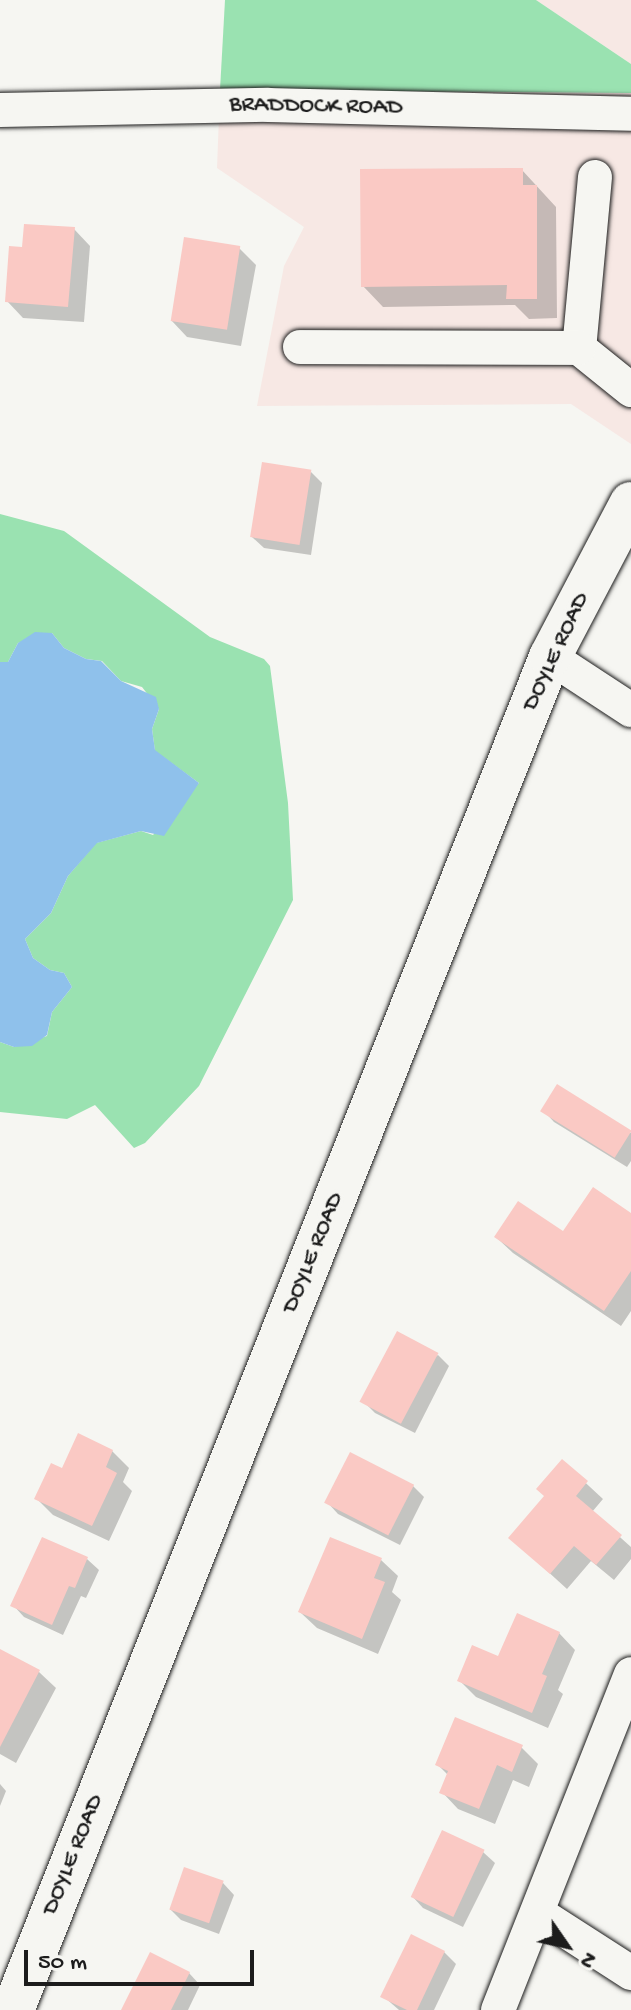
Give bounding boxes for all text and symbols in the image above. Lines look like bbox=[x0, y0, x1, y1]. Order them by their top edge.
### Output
street label: BRADDOCK ROAD bbox=[229, 91, 403, 123]
street label: DOYLE ROAD bbox=[517, 588, 597, 716]
street label: DOYLE ROAD bbox=[277, 1189, 351, 1317]
street label: DOYLE ROAD bbox=[37, 1791, 111, 1919]
north arrow bbox=[527, 1906, 607, 1986]
scale bar bbox=[28, 1934, 258, 1984]
text: N bbox=[572, 1946, 602, 1973]
text: 50 m bbox=[38, 1949, 87, 1978]

